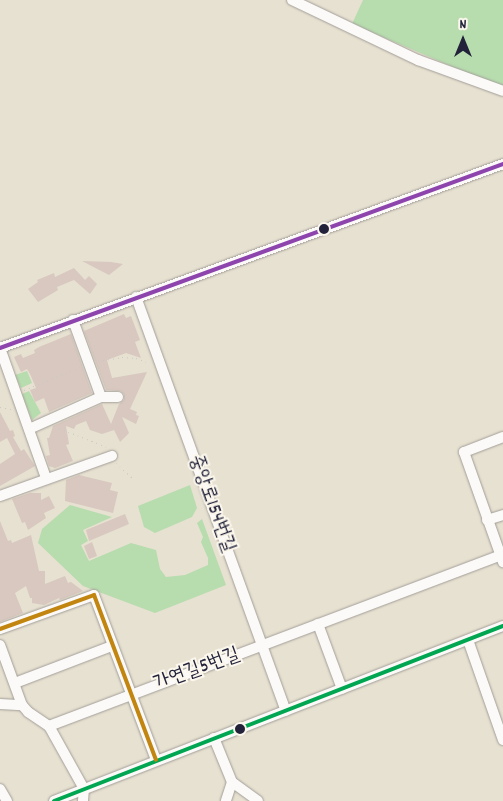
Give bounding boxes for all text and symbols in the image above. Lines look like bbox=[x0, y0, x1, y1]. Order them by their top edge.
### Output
north arrow bbox=[438, 15, 488, 65]
text: N bbox=[460, 15, 466, 35]
unlabelled marker bbox=[319, 224, 329, 234]
street label: 중앙로154번길 bbox=[182, 452, 240, 556]
street label: 가연길5번길 bbox=[151, 643, 243, 697]
unlabelled marker bbox=[235, 724, 245, 734]

